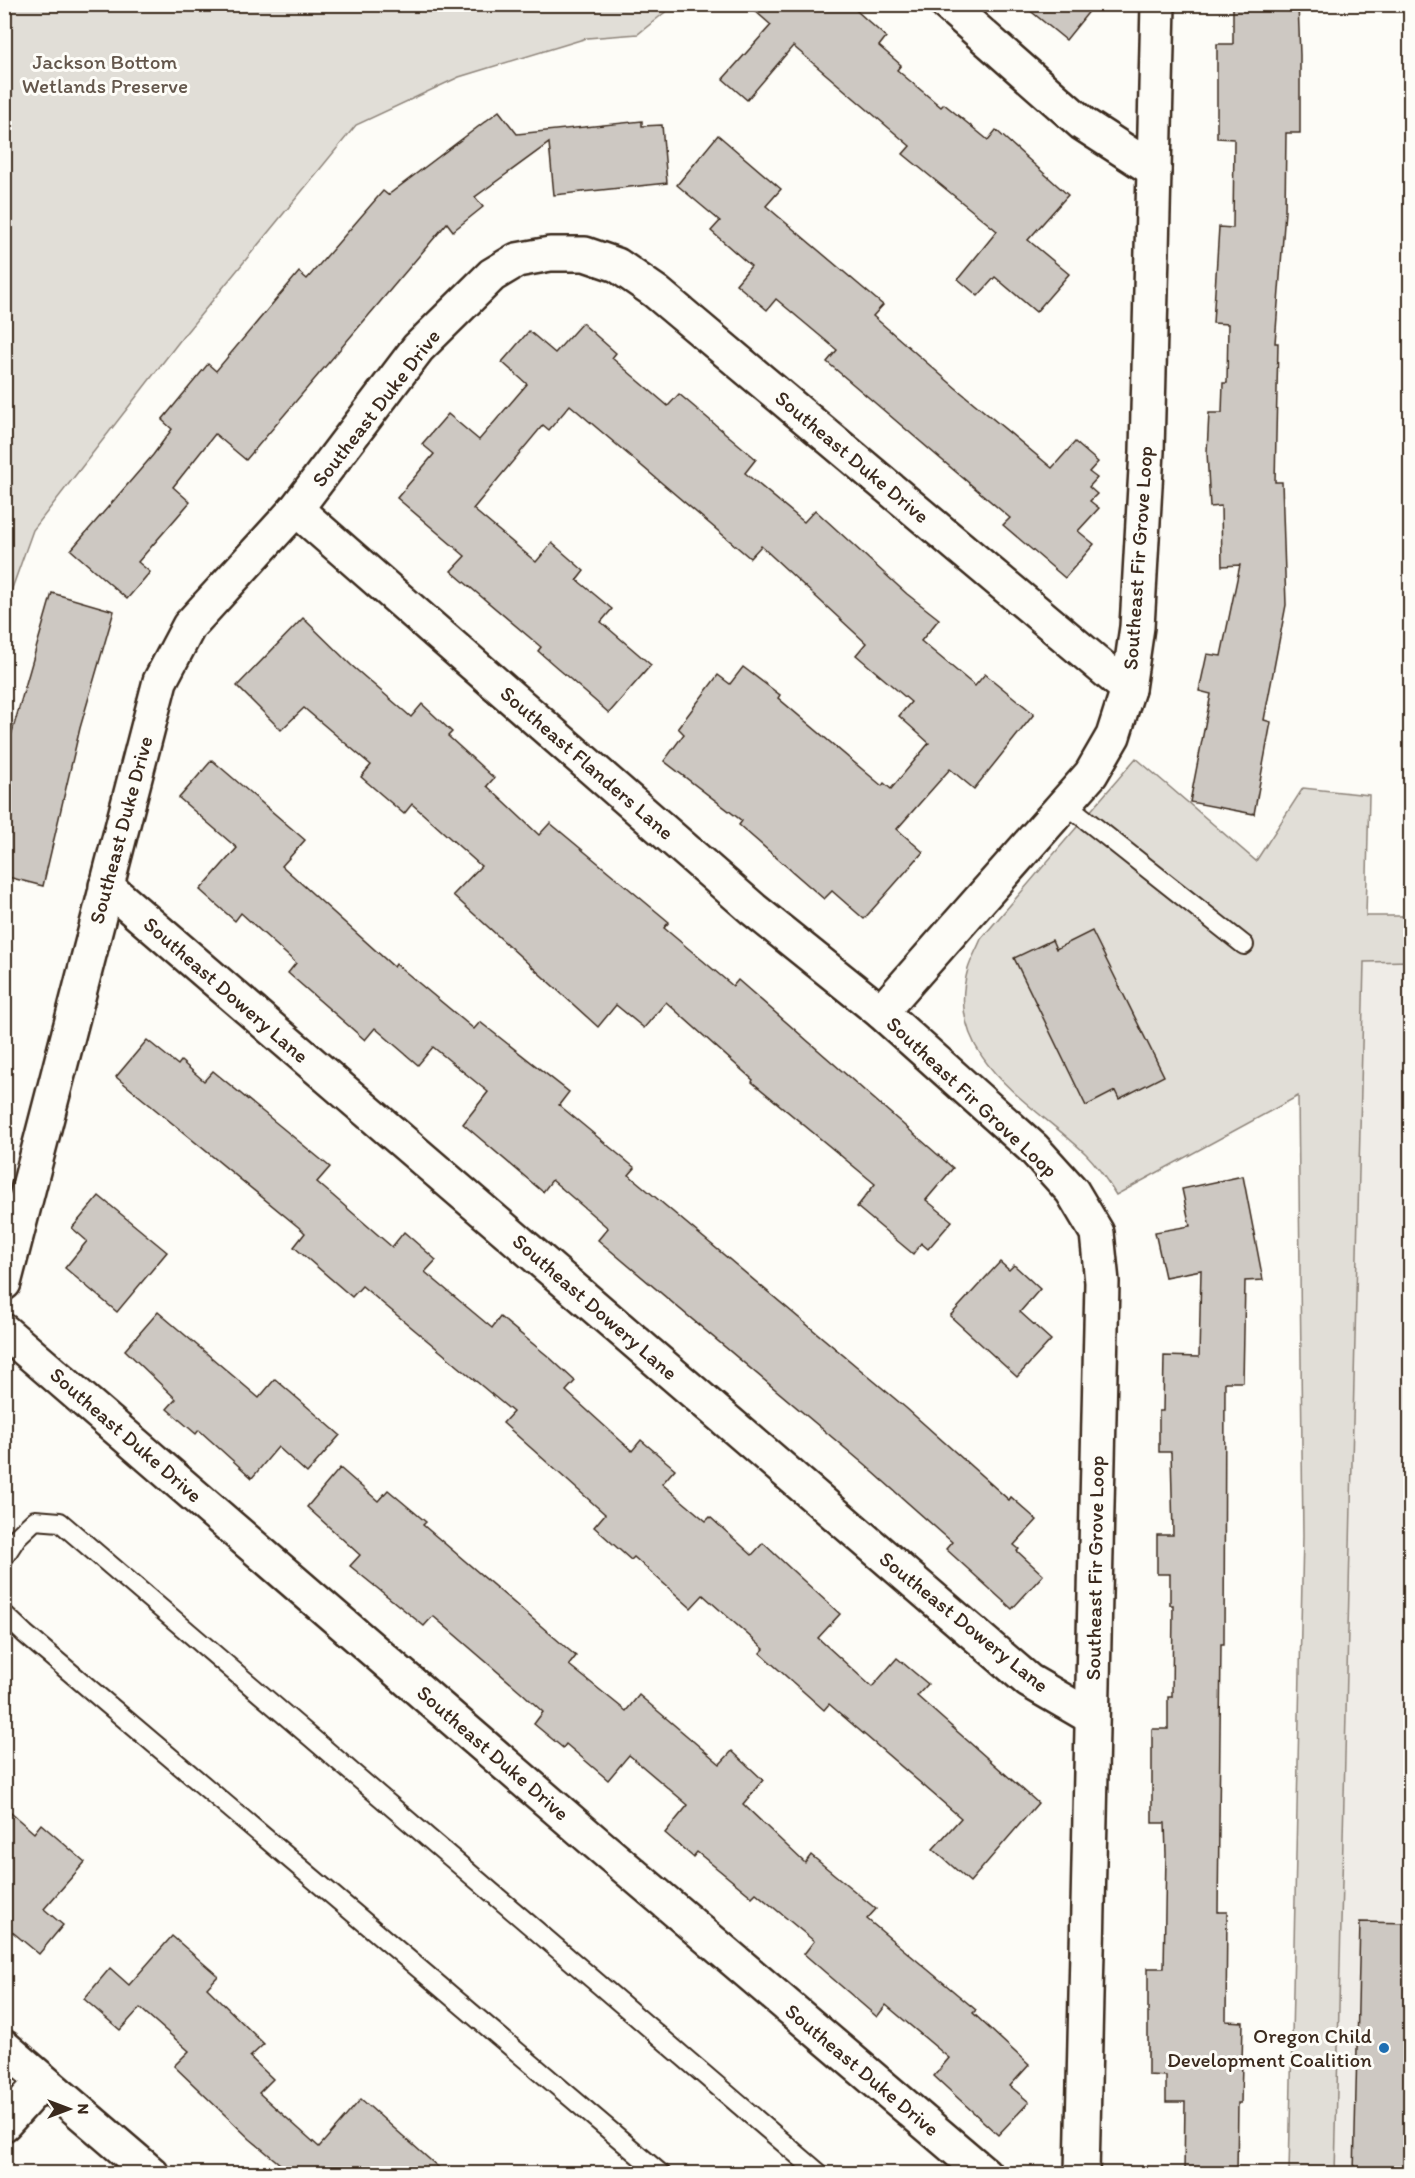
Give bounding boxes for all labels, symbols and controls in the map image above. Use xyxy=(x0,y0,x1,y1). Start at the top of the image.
park label: Jackson Bottom Wetlands Preserve xyxy=(22,49,188,98)
street label: Southeast Duke Drive xyxy=(306,324,445,492)
street label: Southeast Duke Drive xyxy=(770,385,934,528)
street label: Southeast Fir Grove Loop xyxy=(1117,445,1158,671)
street label: Southeast Flanders Lane xyxy=(495,680,679,845)
street label: Southeast Duke Drive xyxy=(83,733,158,927)
street label: Southeast Dowery Lane xyxy=(139,911,314,1068)
street label: Southeast Fir Grove Loop xyxy=(882,1011,1063,1182)
street label: Southeast Dowery Lane xyxy=(508,1228,683,1385)
street label: Southeast Duke Drive xyxy=(45,1362,208,1508)
street label: Southeast Fir Grove Loop xyxy=(1080,1455,1109,1681)
street label: Southeast Dowery Lane xyxy=(875,1546,1054,1698)
street label: Southeast Duke Drive xyxy=(412,1680,575,1826)
street label: Southeast Duke Drive xyxy=(780,1998,944,2141)
place label: Oregon Child Development Coalition xyxy=(1167,2023,1373,2072)
marker: Oregon Child Development Coalition xyxy=(1377,2041,1391,2055)
north arrow xyxy=(39,2079,99,2139)
text: N xyxy=(74,2104,93,2114)

